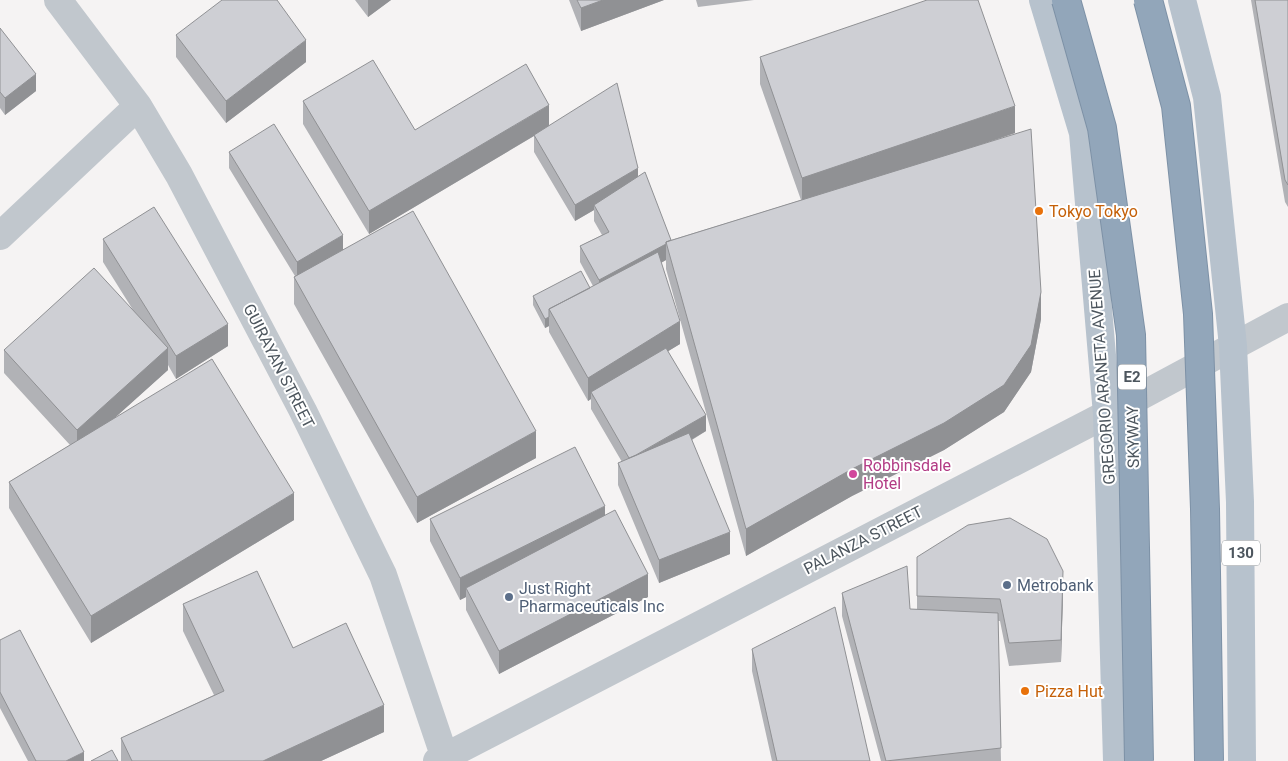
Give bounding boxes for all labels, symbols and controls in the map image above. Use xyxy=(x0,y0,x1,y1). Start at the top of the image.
place label: Tokyo Tokyo xyxy=(1049,202,1138,221)
marker: Tokyo Tokyo xyxy=(1033,205,1045,217)
street label: GREGORIO ARANETA AVENUE xyxy=(1085,269,1119,485)
street label: GUIRAYAN STREET xyxy=(240,301,319,432)
road number: E2 xyxy=(1118,364,1146,390)
street label: SKYWAY xyxy=(1123,405,1143,468)
place label: Robbinsdale Hotel xyxy=(863,456,951,493)
marker: Robbinsdale Hotel xyxy=(847,468,859,480)
street label: PALANZA STREET xyxy=(800,502,926,578)
road number: 130 xyxy=(1222,540,1260,566)
place label: Metrobank xyxy=(1017,576,1095,595)
place label: Just Right Pharmaceuticals Inc xyxy=(519,579,664,616)
marker: Metrobank xyxy=(1001,579,1013,591)
marker: Just Right Pharmaceuticals Inc xyxy=(503,591,515,603)
place label: Pizza Hut xyxy=(1035,682,1103,701)
marker: Pizza Hut xyxy=(1019,685,1031,697)

